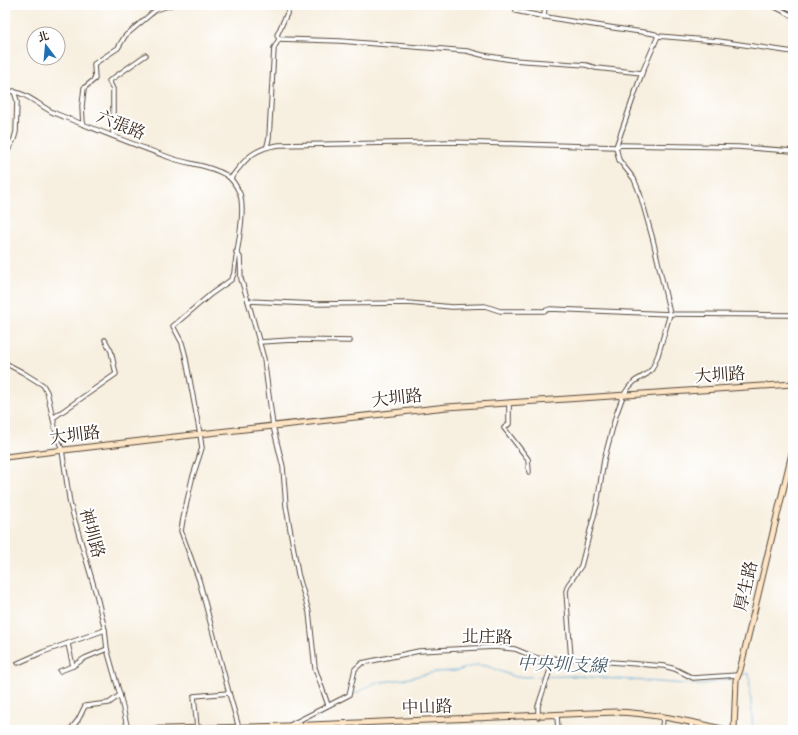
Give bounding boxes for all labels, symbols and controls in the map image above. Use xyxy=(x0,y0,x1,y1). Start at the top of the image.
north arrow xyxy=(26,26,66,66)
text: 北 xyxy=(36,28,51,46)
street label: 六張路 xyxy=(93,105,149,145)
street label: 大圳路 xyxy=(694,362,746,388)
street label: 大圳路 xyxy=(370,384,424,412)
street label: 大圳路 xyxy=(48,420,102,450)
street label: 神圳路 xyxy=(74,505,110,561)
street label: 厚生路 xyxy=(729,559,763,613)
street label: 北庄路 xyxy=(461,625,513,649)
water label: 中央圳支線 xyxy=(517,651,609,679)
street label: 中山路 xyxy=(401,695,453,719)

